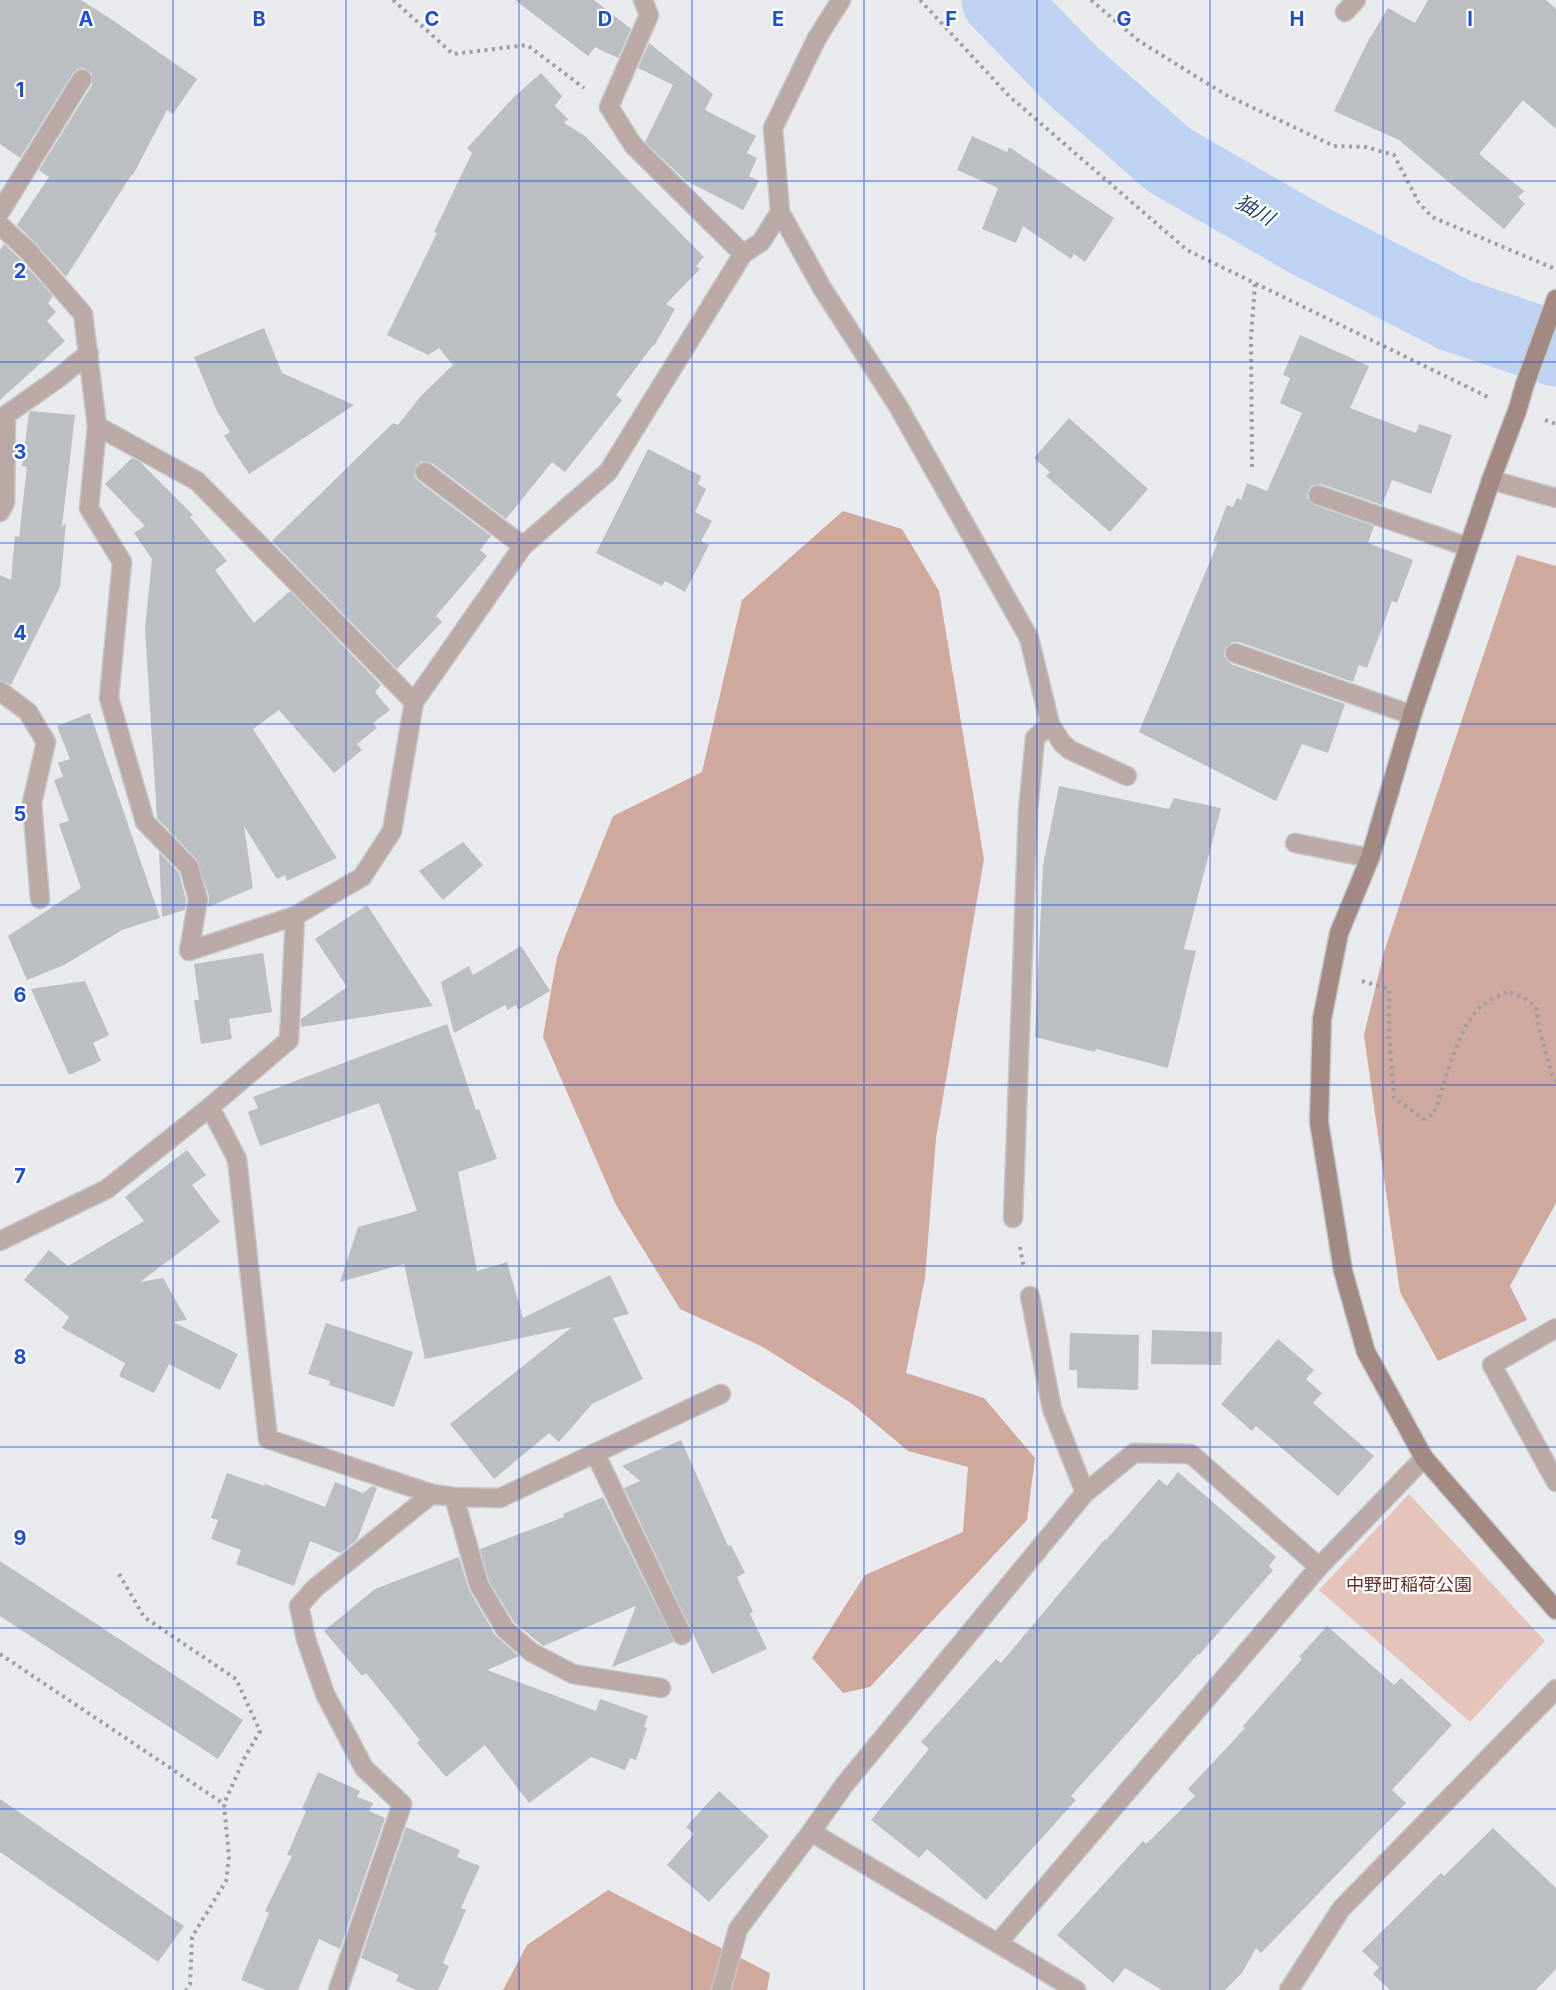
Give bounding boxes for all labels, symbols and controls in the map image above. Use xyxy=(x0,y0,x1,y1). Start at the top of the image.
text: A xyxy=(79,7,94,31)
text: B xyxy=(252,7,266,31)
text: C xyxy=(425,7,439,31)
text: D xyxy=(598,7,612,31)
text: E xyxy=(772,7,784,31)
text: F xyxy=(945,7,957,31)
text: G xyxy=(1116,7,1132,31)
text: H xyxy=(1290,7,1304,31)
text: I xyxy=(1467,7,1473,31)
text: 1 xyxy=(16,78,24,102)
water label: 㹨川 xyxy=(1232,190,1280,231)
text: 2 xyxy=(14,259,26,283)
text: 3 xyxy=(14,440,26,464)
text: 4 xyxy=(13,621,27,645)
text: 5 xyxy=(14,802,26,826)
text: 6 xyxy=(14,983,27,1007)
text: 7 xyxy=(14,1164,26,1188)
text: 8 xyxy=(13,1345,27,1369)
text: 9 xyxy=(14,1526,27,1550)
park label: 中野町稲荷公園 xyxy=(1346,1574,1472,1595)

